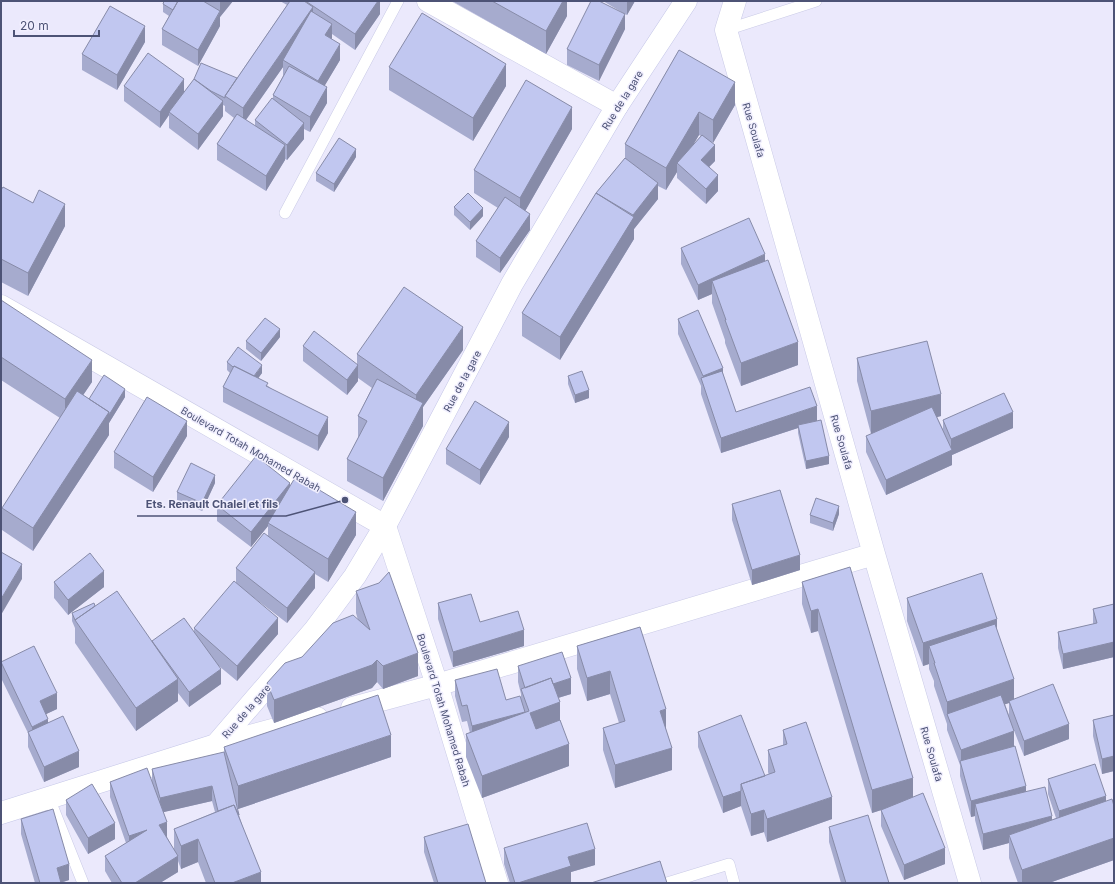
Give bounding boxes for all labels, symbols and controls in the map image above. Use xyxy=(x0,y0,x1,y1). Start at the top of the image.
scale bar xyxy=(14,12,99,38)
text: 20 m xyxy=(20,18,49,33)
street label: Rue de la gare xyxy=(599,68,645,132)
street label: Rue Soulafa xyxy=(740,101,768,159)
street label: Rue de la gare xyxy=(441,348,483,414)
street label: Boulevard Totah Mohamed Rabah xyxy=(179,404,323,494)
street label: Rue Soulafa xyxy=(828,413,856,471)
callout: Ets. Renault Chalel et fils xyxy=(137,493,286,516)
text: Ets. Renault Chalel et fils xyxy=(146,497,278,511)
street label: Boulevard Totah Mohamed Rabah xyxy=(415,632,473,788)
street label: Rue de la gare xyxy=(219,681,273,741)
street label: Rue Soulafa xyxy=(918,725,946,783)

